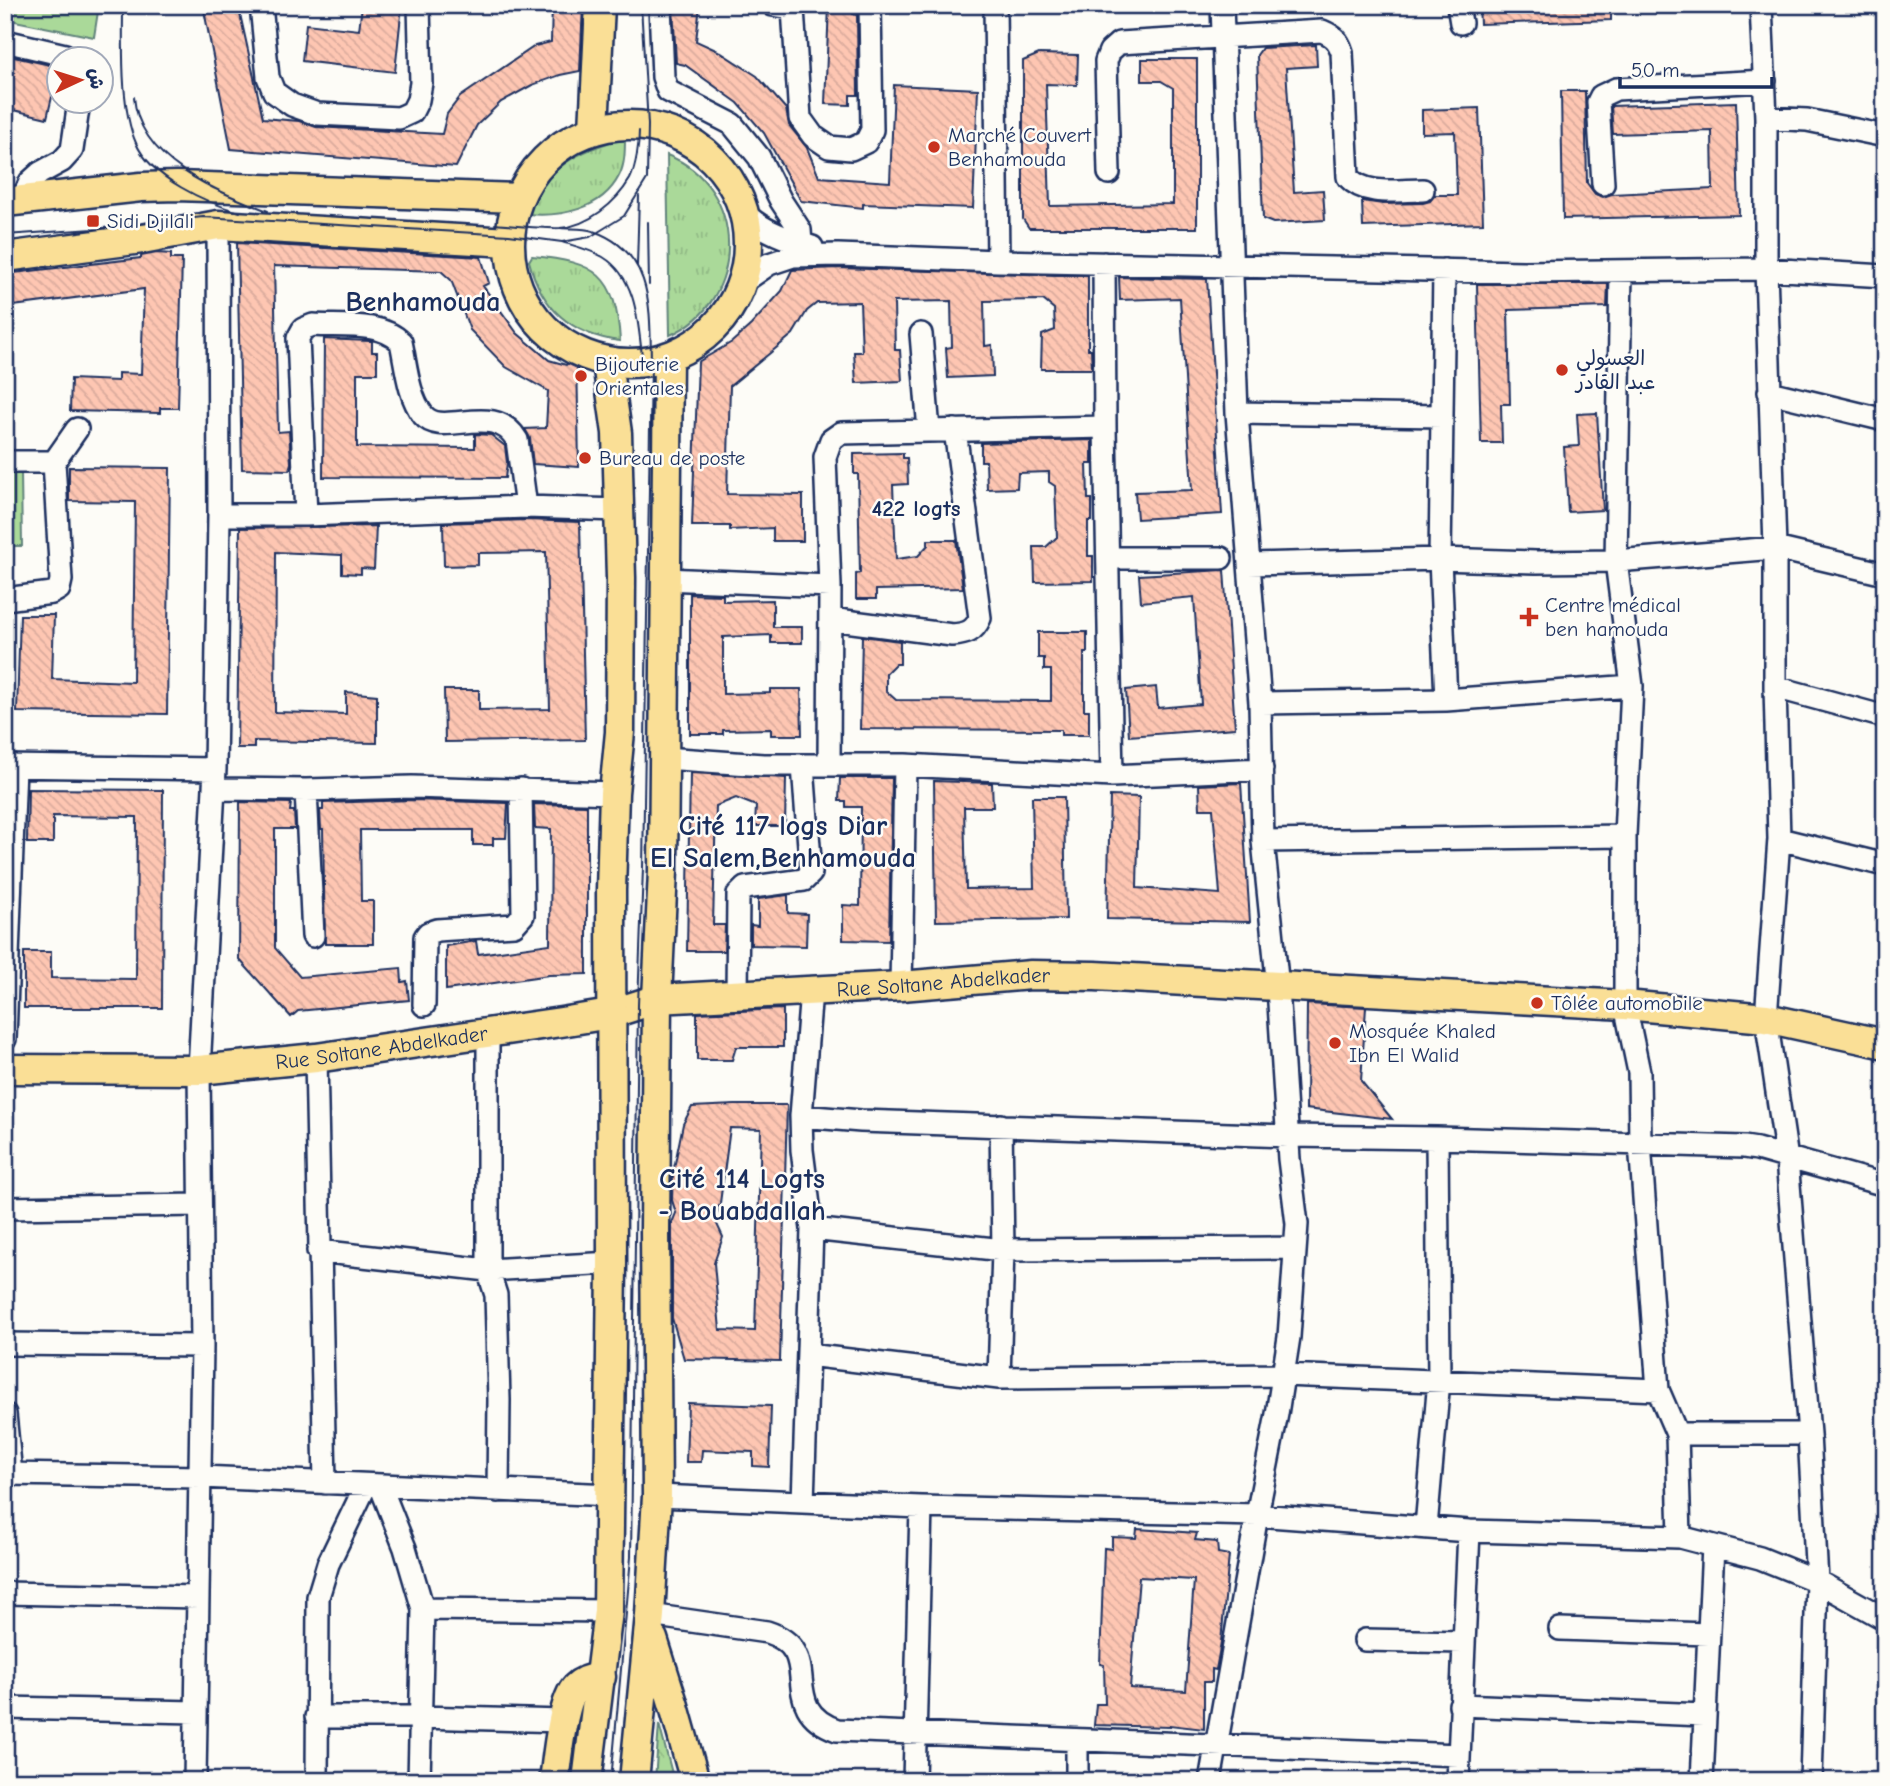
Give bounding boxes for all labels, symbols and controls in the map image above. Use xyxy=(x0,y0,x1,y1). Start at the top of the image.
north arrow xyxy=(46,46,116,116)
scale bar xyxy=(1620,46,1773,90)
text: 50 m xyxy=(1631,58,1680,82)
text: ش xyxy=(84,68,108,90)
place label: Marché Couvert Benhamouda xyxy=(948,123,1092,171)
marker: Marché Couvert Benhamouda xyxy=(926,139,942,155)
place label: Sidi Djilali xyxy=(107,209,194,233)
marker: Sidi Djilali xyxy=(85,213,101,229)
district label: Benhamouda xyxy=(345,286,501,318)
place label: العسولي عبد القادر xyxy=(1574,346,1655,395)
place label: Bijouterie Orientales xyxy=(595,352,684,400)
marker: العسولي عبد القادر xyxy=(1554,362,1570,378)
marker: Bijouterie Orientales xyxy=(573,368,589,384)
place label: Bureau de poste xyxy=(599,446,745,470)
marker: Bureau de poste xyxy=(577,450,593,466)
district label: 422 logts xyxy=(871,495,961,522)
place label: Centre médical ben hamouda xyxy=(1545,593,1681,641)
marker: Centre médical ben hamouda xyxy=(1519,607,1539,627)
district label: Cité 117 logs Diar El Salem,Benhamouda xyxy=(650,810,916,874)
street label: Rue Soltane Abdelkader xyxy=(836,963,1051,1001)
place label: Tôlée automobile xyxy=(1551,991,1703,1015)
marker: Tôlée automobile xyxy=(1529,995,1545,1011)
place label: Mosquée Khaled Ibn El Walid xyxy=(1349,1019,1496,1067)
street label: Rue Soltane Abdelkader xyxy=(274,1021,490,1074)
marker: Mosquée Khaled Ibn El Walid xyxy=(1327,1035,1343,1051)
district label: Cité 114 Logts - Bouabdallah xyxy=(658,1163,826,1227)

